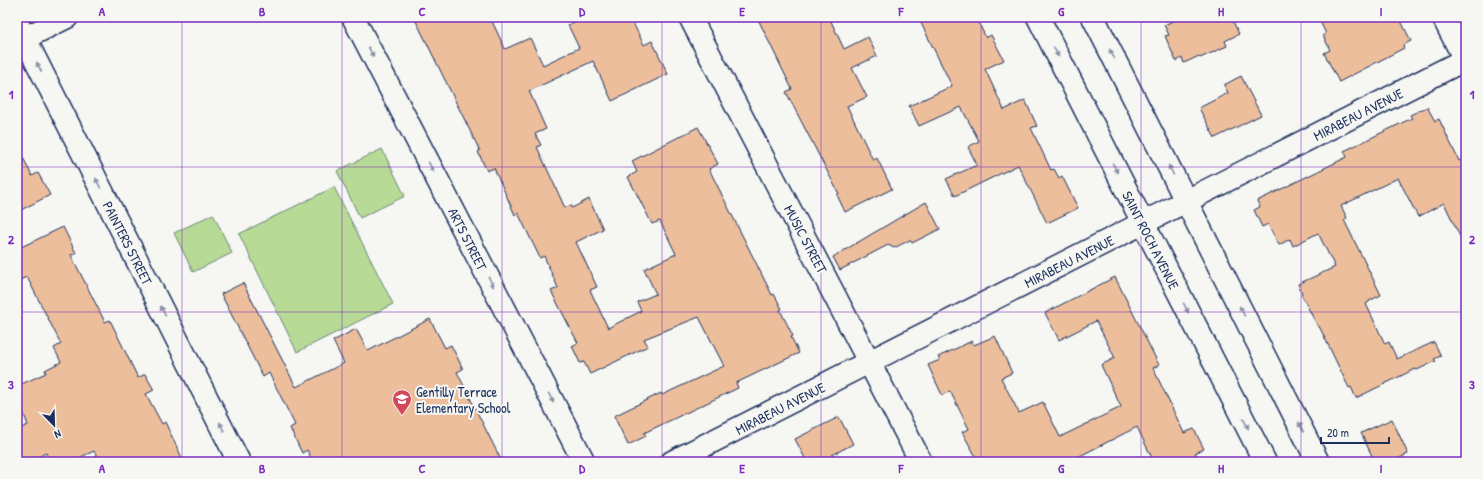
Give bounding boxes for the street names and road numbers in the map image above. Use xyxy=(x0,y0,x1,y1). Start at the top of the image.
street label: MIRABEAU AVENUE xyxy=(1310,83,1406,145)
street label: SAINT ROCH AVENUE xyxy=(1118,188,1184,292)
street label: PAINTERS STREET xyxy=(99,198,157,288)
street label: MUSIC STREET xyxy=(780,201,832,277)
street label: ARTS STREET xyxy=(444,205,492,274)
street label: MIRABEAU AVENUE xyxy=(1021,230,1117,292)
street label: MIRABEAU AVENUE xyxy=(732,377,828,439)

